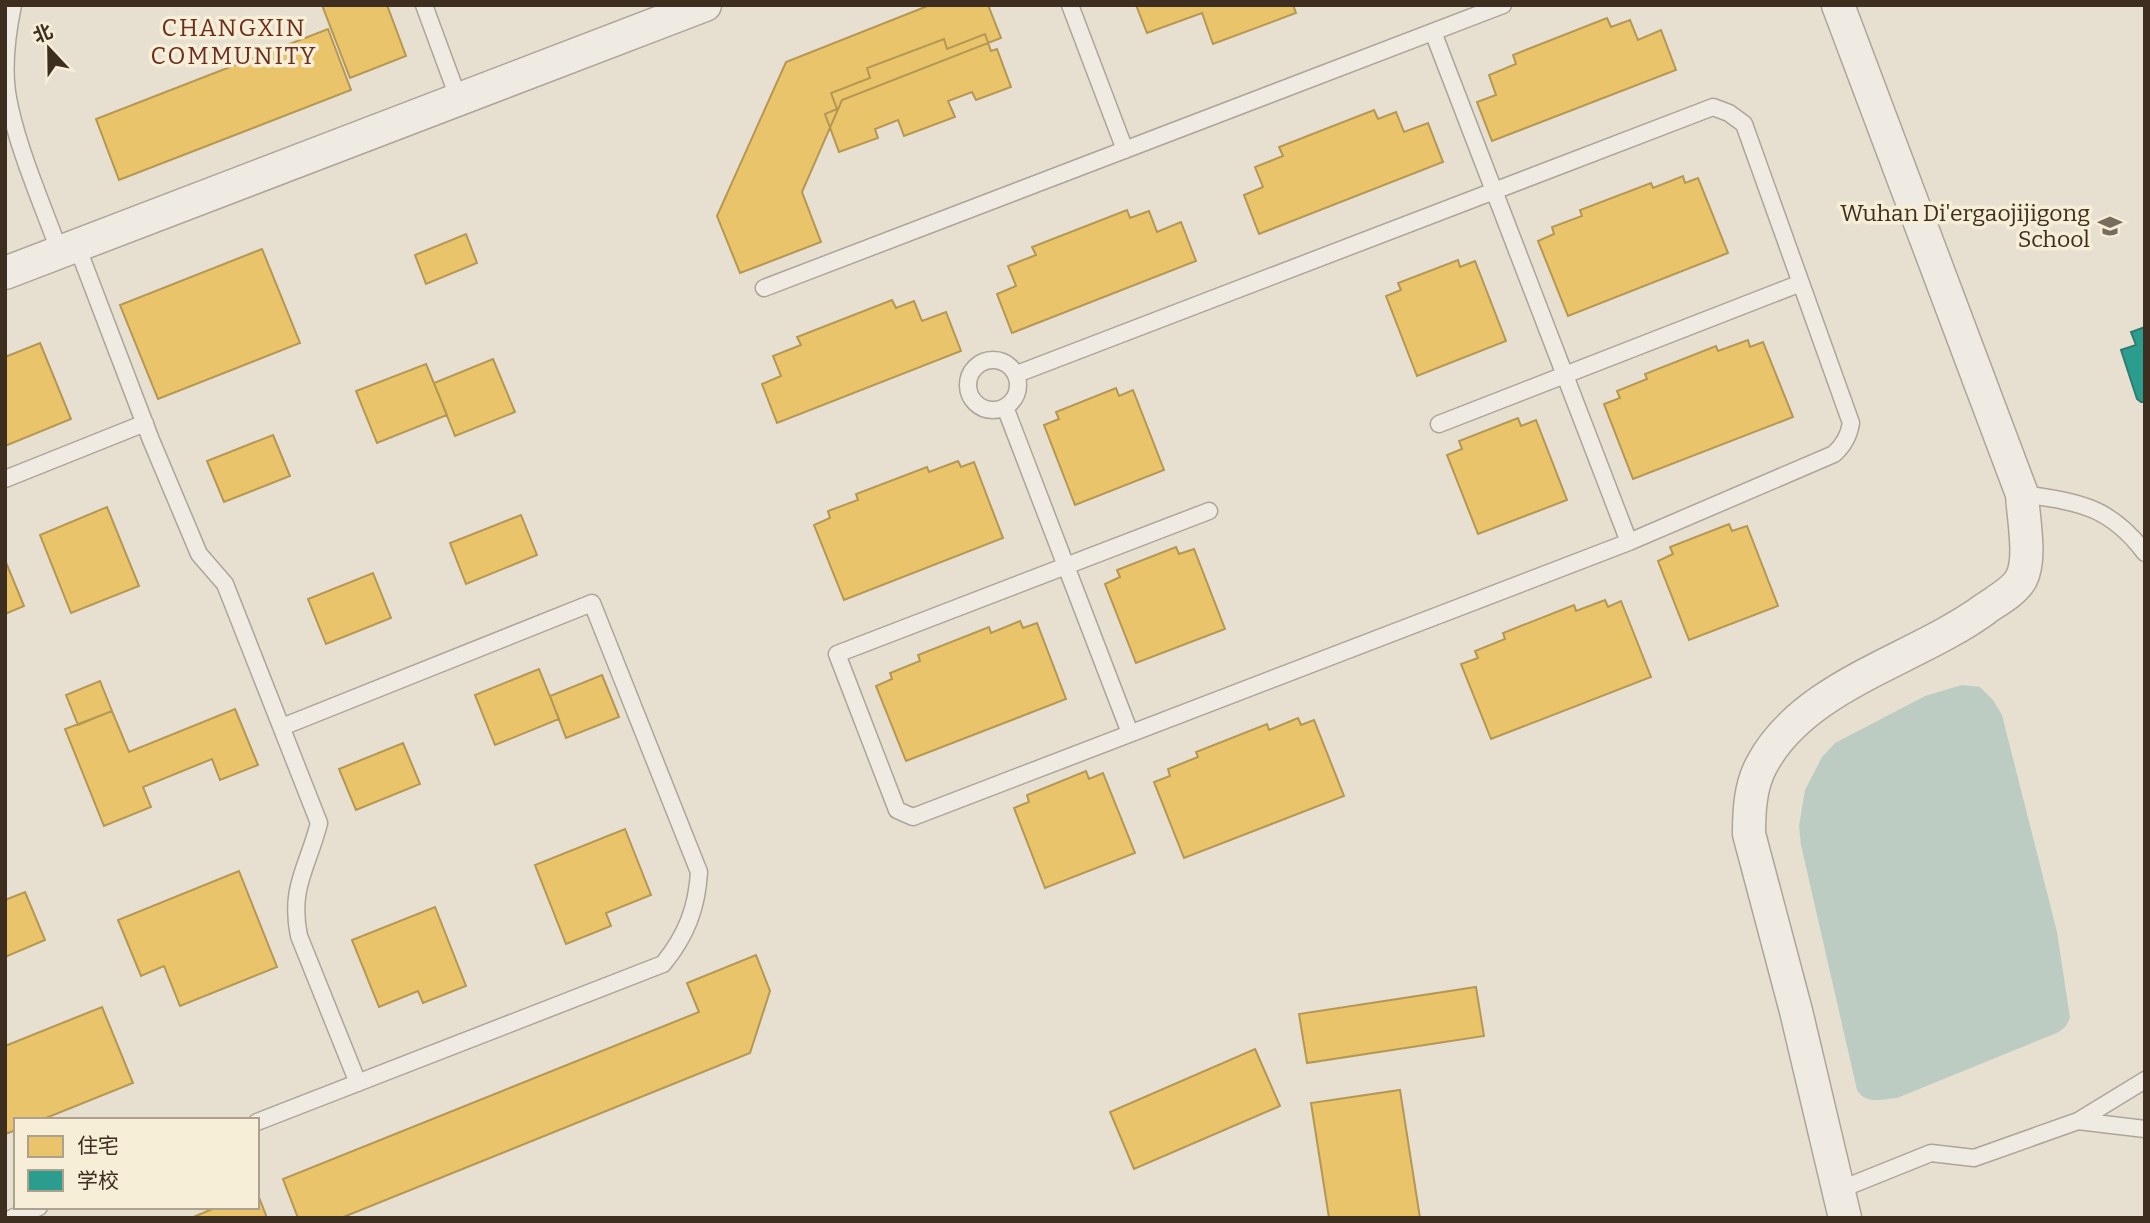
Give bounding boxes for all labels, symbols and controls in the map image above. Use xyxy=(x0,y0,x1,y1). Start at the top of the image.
north arrow xyxy=(14,14,84,84)
district label: CHANGXIN COMMUNITY xyxy=(151,14,317,70)
text: 北 xyxy=(30,19,56,48)
place label: Wuhan Di'ergaojijigong School xyxy=(1840,199,2090,253)
school or university icon: Wuhan Di'ergaojijigong School xyxy=(2096,212,2124,240)
legend xyxy=(14,1118,259,1209)
text: 住宅 xyxy=(77,1133,119,1159)
text: 学校 xyxy=(77,1168,119,1194)

